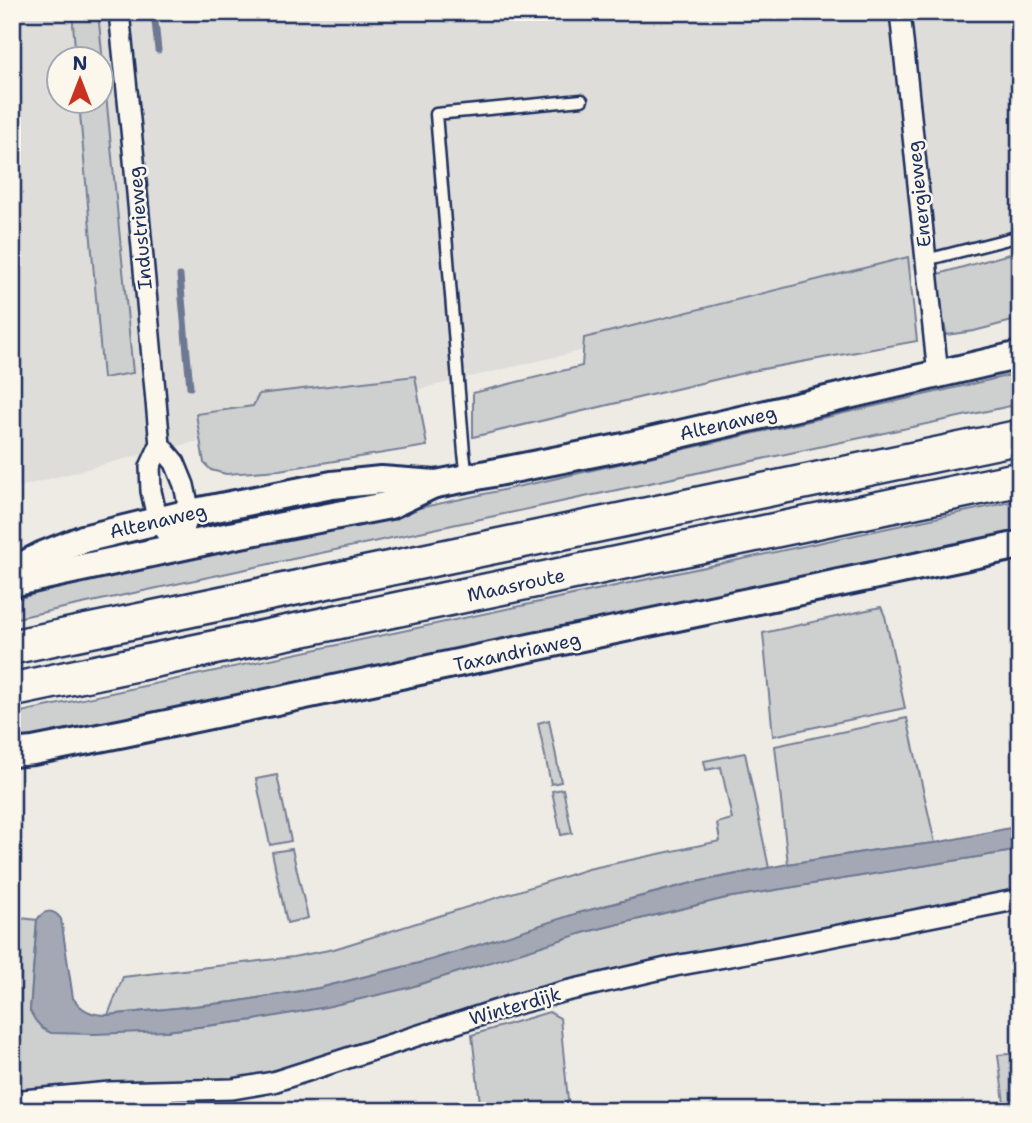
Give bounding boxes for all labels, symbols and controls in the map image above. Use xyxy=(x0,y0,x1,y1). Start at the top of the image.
north arrow xyxy=(46,46,116,116)
text: N xyxy=(72,51,88,76)
street label: Energieweg xyxy=(901,140,937,248)
street label: Industrieweg xyxy=(122,165,158,291)
street label: Altenaweg xyxy=(677,400,779,446)
street label: Altenaweg xyxy=(107,498,209,544)
street label: Maasroute xyxy=(465,562,567,608)
street label: Taxandriaweg xyxy=(451,626,583,678)
street label: Winterdijk xyxy=(466,981,564,1031)

